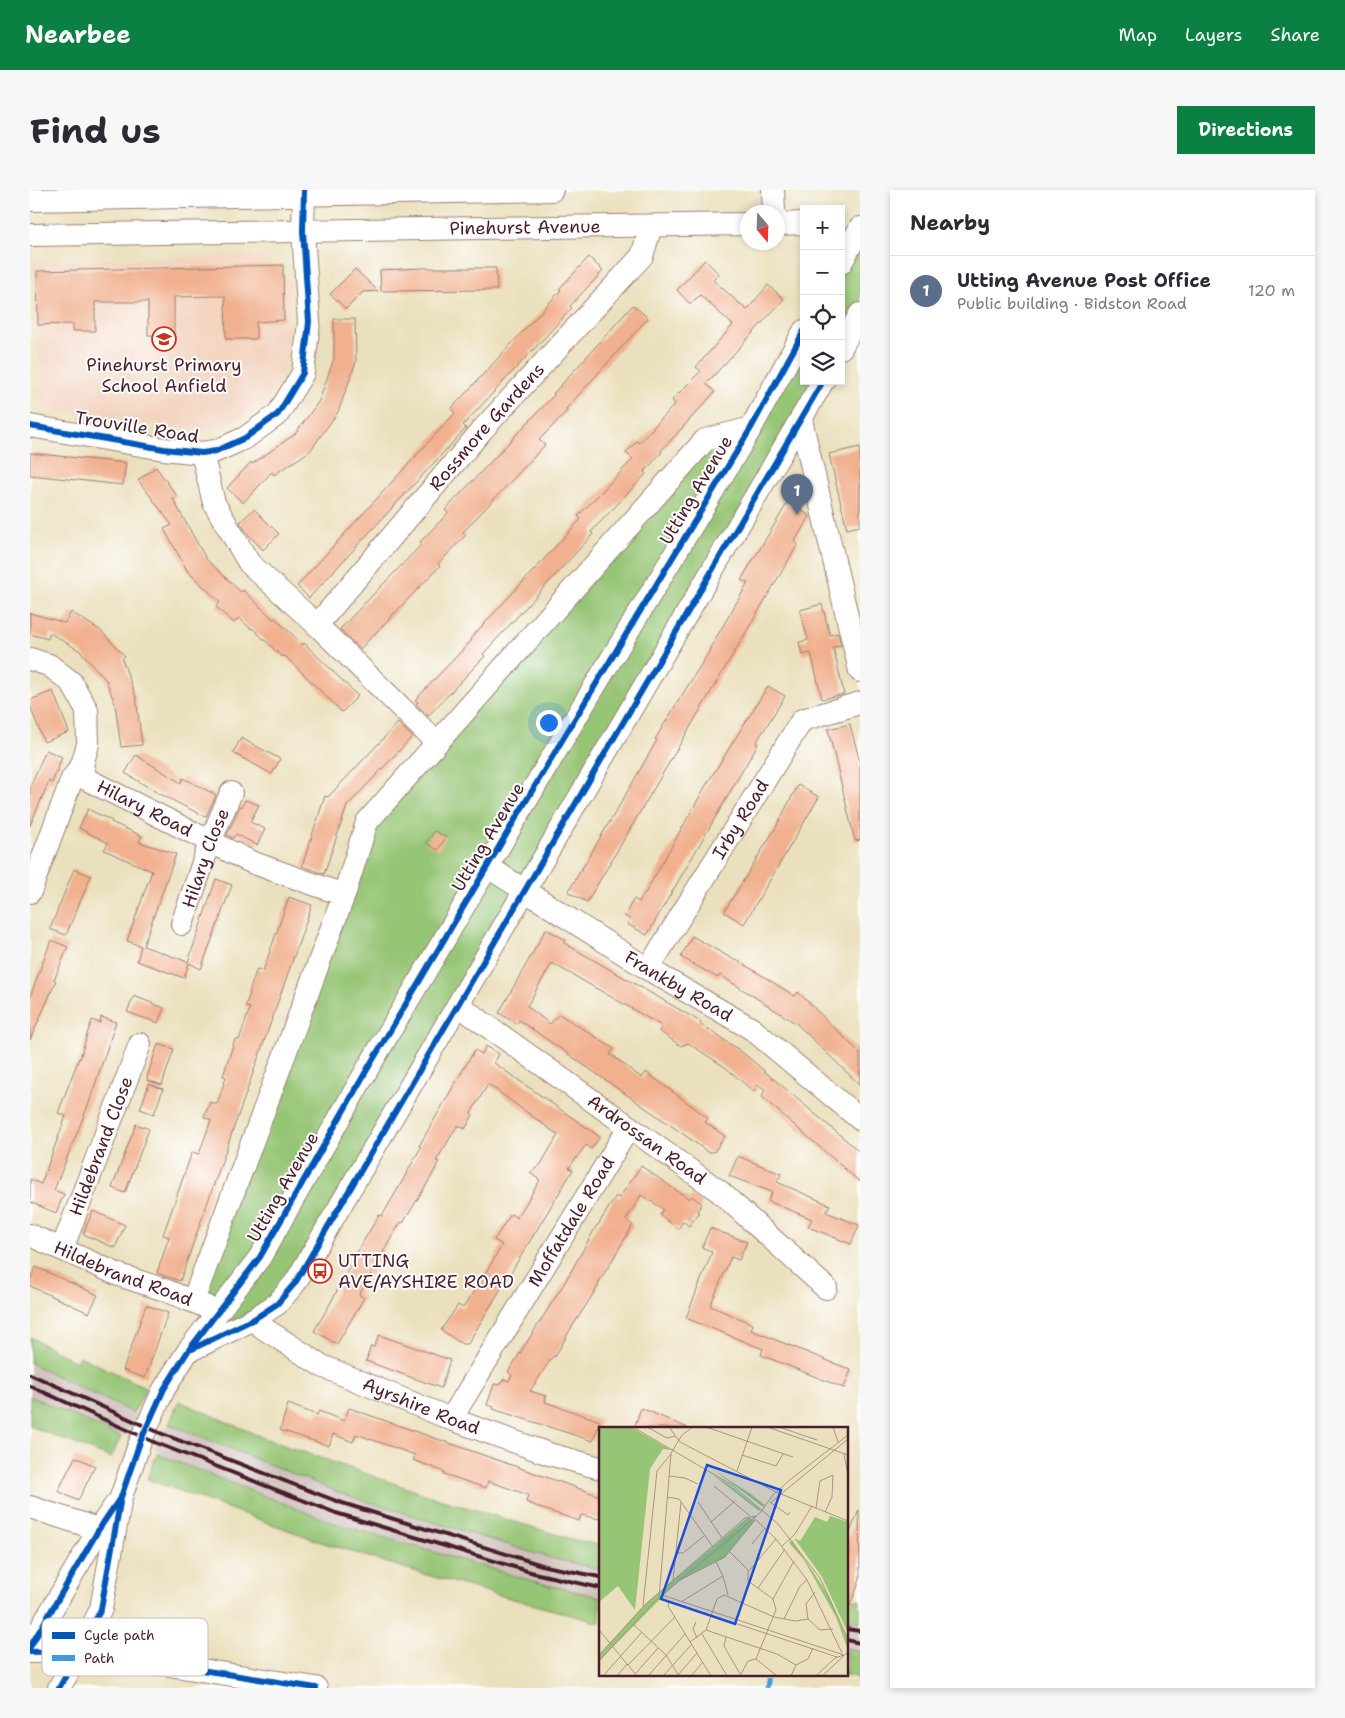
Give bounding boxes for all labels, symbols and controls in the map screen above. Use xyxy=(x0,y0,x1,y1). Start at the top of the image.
text: Nearbee xyxy=(25,19,131,51)
text: Map xyxy=(1119,23,1157,47)
text: Layers xyxy=(1185,23,1242,47)
text: Share xyxy=(1270,23,1320,47)
button: Directions xyxy=(1177,106,1315,154)
text: Find us xyxy=(30,107,161,154)
north arrow xyxy=(740,205,785,250)
map controls xyxy=(800,205,845,385)
button: + xyxy=(800,205,845,250)
text: Nearby xyxy=(910,209,990,237)
street label: Pinehurst Avenue xyxy=(449,214,601,241)
button: − xyxy=(800,250,845,295)
text: Utting Avenue Post Office xyxy=(957,268,1211,293)
text: 1 xyxy=(922,280,930,301)
text: 120 m xyxy=(1248,280,1295,301)
text: Public building · Bidston Road xyxy=(957,293,1187,314)
button: locate xyxy=(800,295,845,340)
school or university icon: Pinehurst Primary School Anfield xyxy=(151,326,177,352)
button: layers xyxy=(800,340,845,385)
place label: Pinehurst Primary School Anfield xyxy=(86,353,242,398)
street label: Rossmore Gardens xyxy=(424,358,550,496)
street label: Trouville Road xyxy=(73,405,201,449)
street label: Utting Avenue xyxy=(654,431,738,549)
pin: 1 xyxy=(781,474,813,515)
your location xyxy=(536,710,562,736)
street label: Hilary Road xyxy=(93,774,196,843)
street label: Irby Road xyxy=(707,775,774,864)
street label: Utting Avenue xyxy=(446,778,530,896)
street label: Hilary Close xyxy=(176,805,235,911)
street label: Frankby Road xyxy=(620,945,737,1027)
street label: Hildebrand Close xyxy=(64,1073,139,1219)
street label: Ardrossan Road xyxy=(583,1089,711,1190)
street label: Utting Avenue xyxy=(242,1128,324,1246)
street label: Moffatdale Road xyxy=(522,1152,620,1291)
street label: Hildebrand Road xyxy=(50,1235,196,1312)
place label: UTTING AVE/AYSHIRE ROAD xyxy=(338,1249,514,1294)
bus stop icon: UTTING AVE/AYSHIRE ROAD xyxy=(307,1258,333,1284)
street label: Ayrshire Road xyxy=(359,1372,483,1440)
inset map xyxy=(599,1427,848,1676)
legend xyxy=(42,1618,208,1676)
text: Cycle path xyxy=(84,1626,155,1644)
text: Path xyxy=(84,1649,115,1667)

